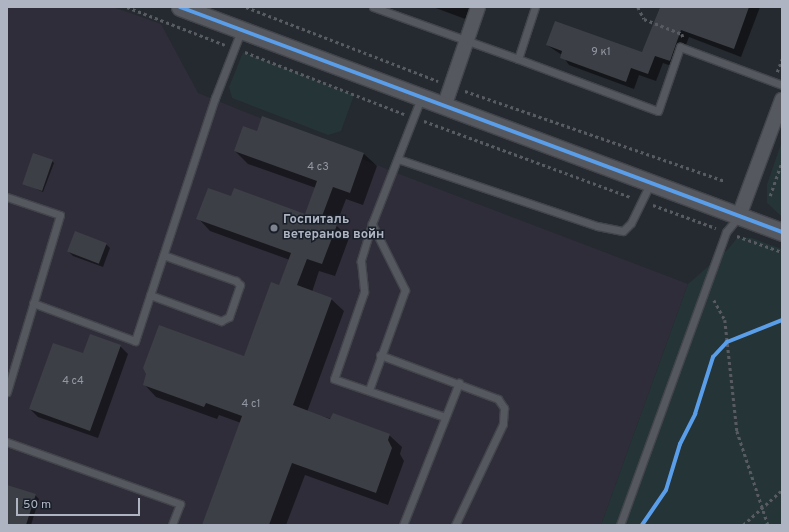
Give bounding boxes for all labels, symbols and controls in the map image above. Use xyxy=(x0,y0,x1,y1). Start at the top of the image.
house number: 9 к1 xyxy=(591,45,611,59)
house number: 4 с3 xyxy=(307,160,329,174)
place label: Госпиталь ветеранов войн xyxy=(283,213,384,244)
marker: Госпиталь ветеранов войн xyxy=(268,222,280,234)
house number: 4 с4 xyxy=(62,374,84,388)
house number: 4 с1 xyxy=(241,397,261,411)
scale bar xyxy=(18,490,142,516)
text: 50 m xyxy=(23,497,51,513)

